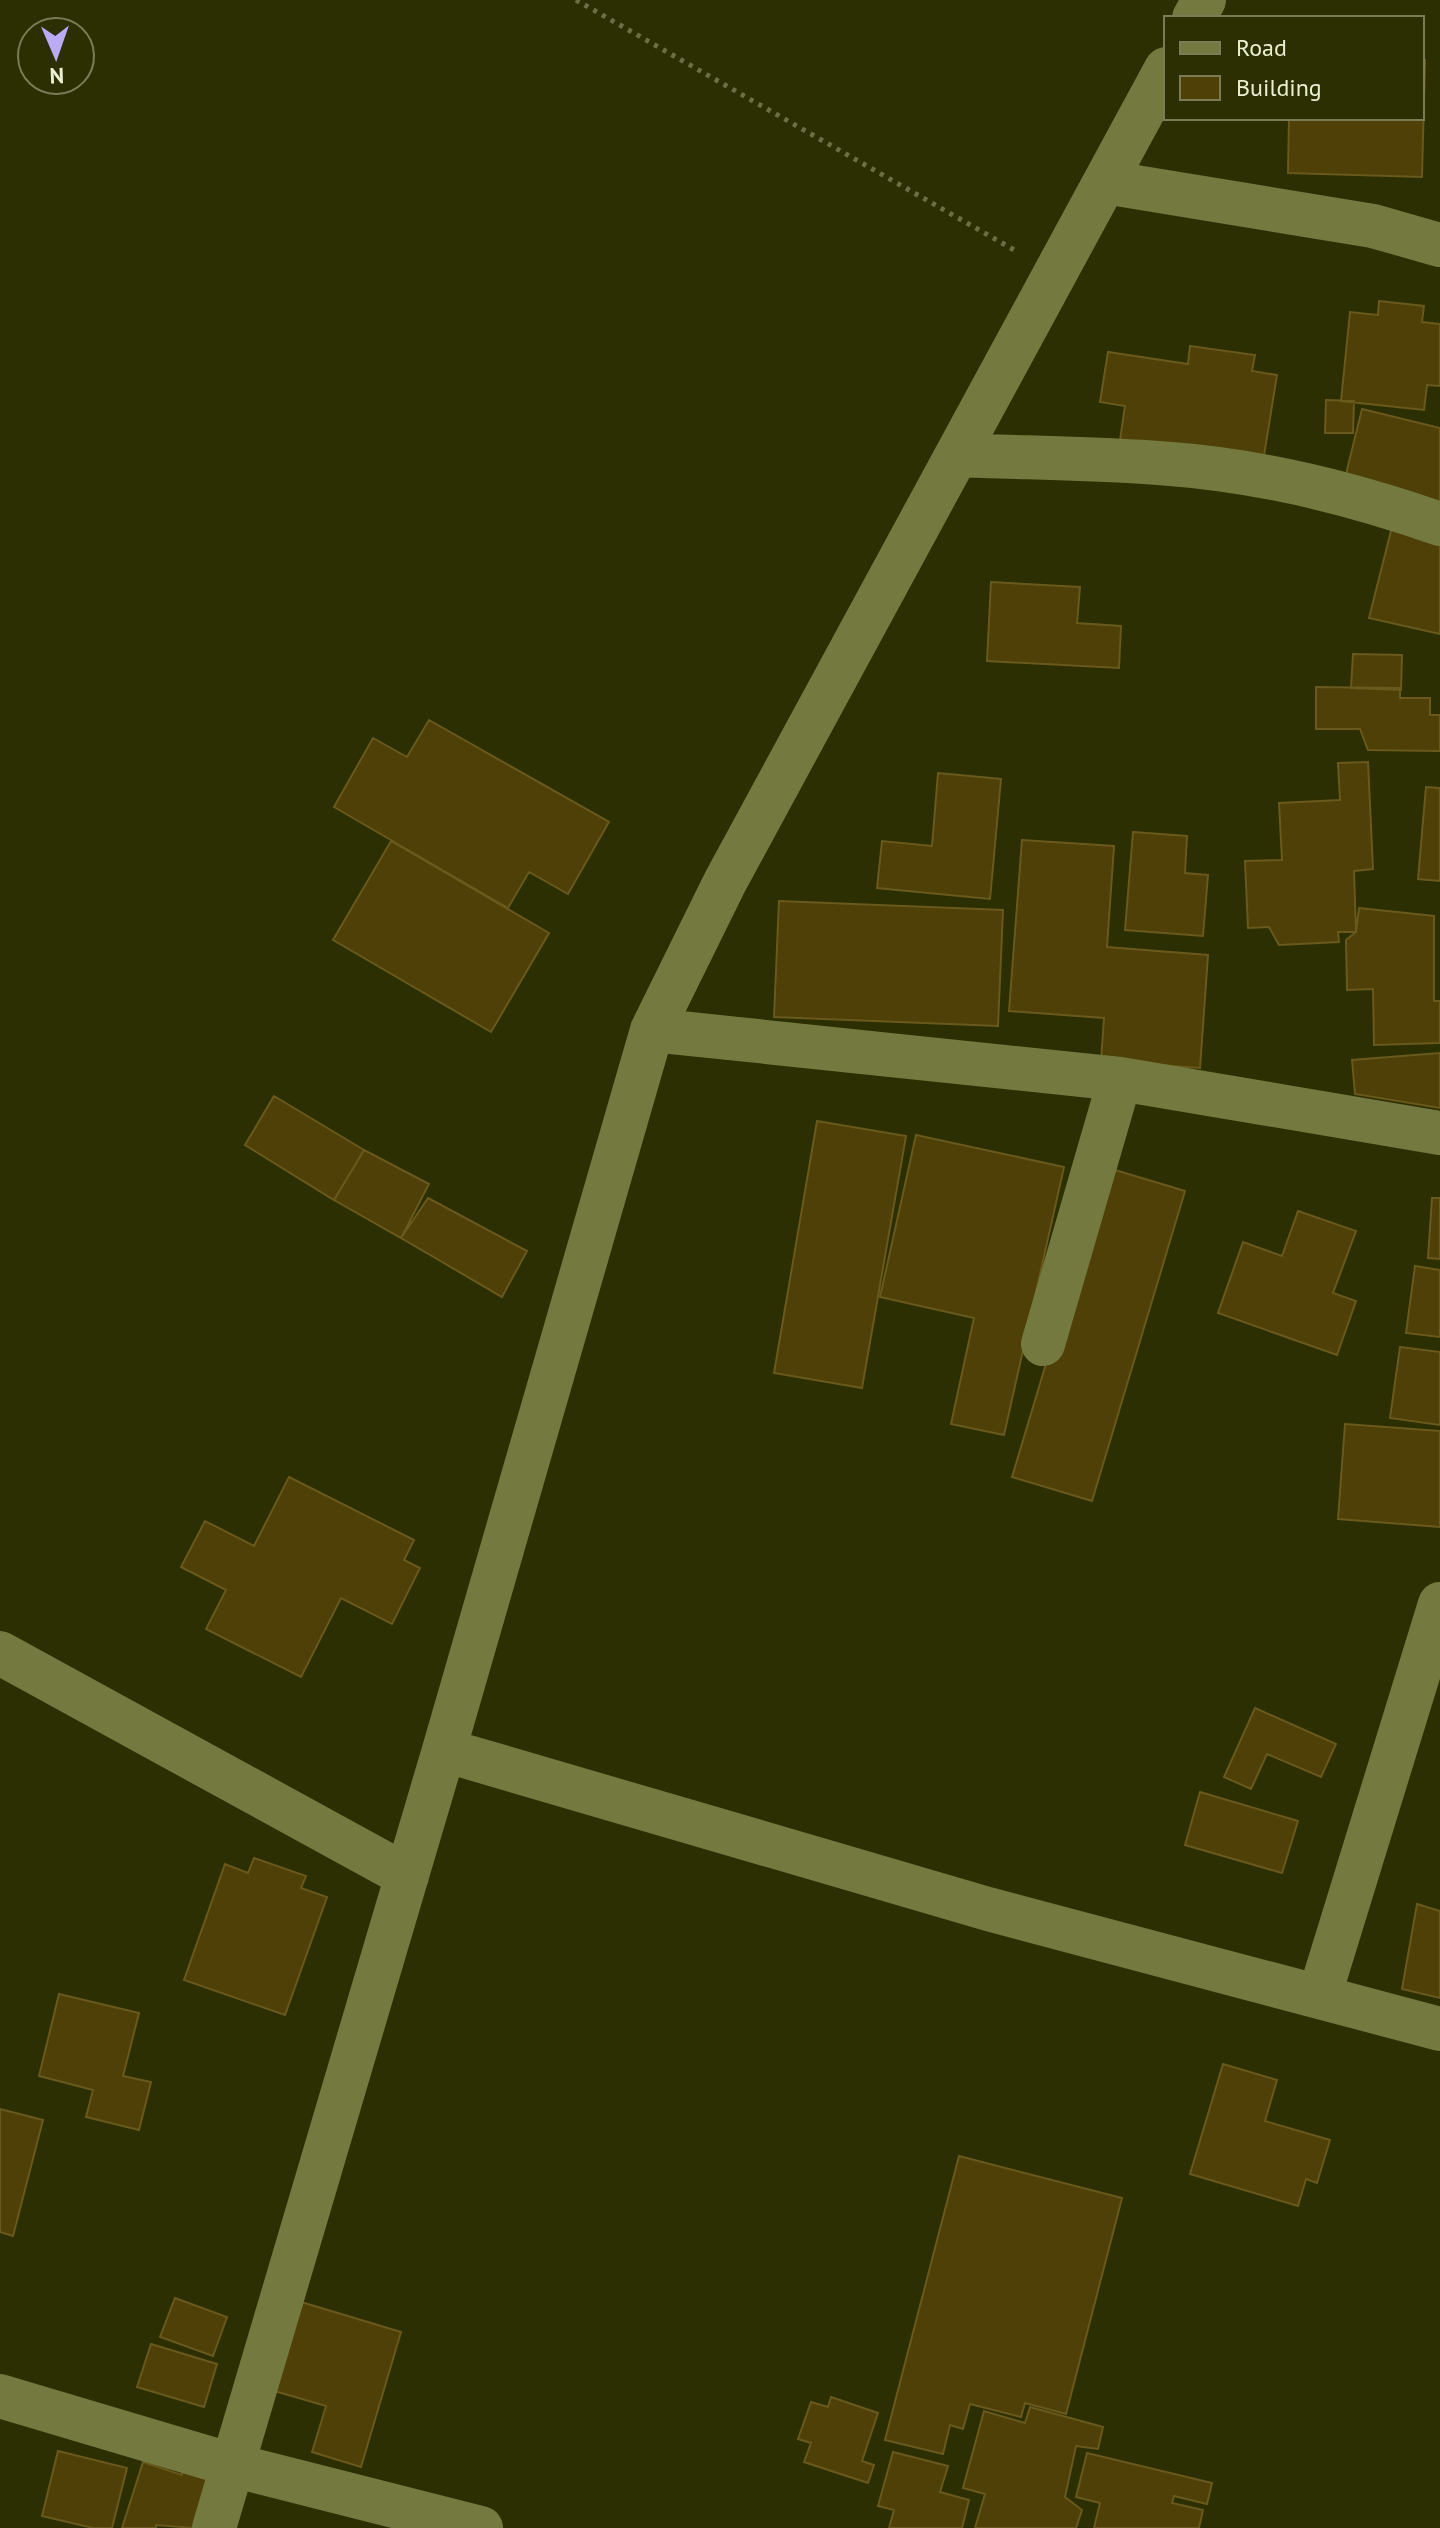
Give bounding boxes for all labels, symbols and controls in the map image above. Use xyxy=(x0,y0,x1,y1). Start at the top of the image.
north arrow xyxy=(16,16,96,96)
legend xyxy=(1164,16,1424,120)
text: Road xyxy=(1236,32,1287,63)
text: N xyxy=(49,62,64,90)
text: Building xyxy=(1236,72,1322,103)

